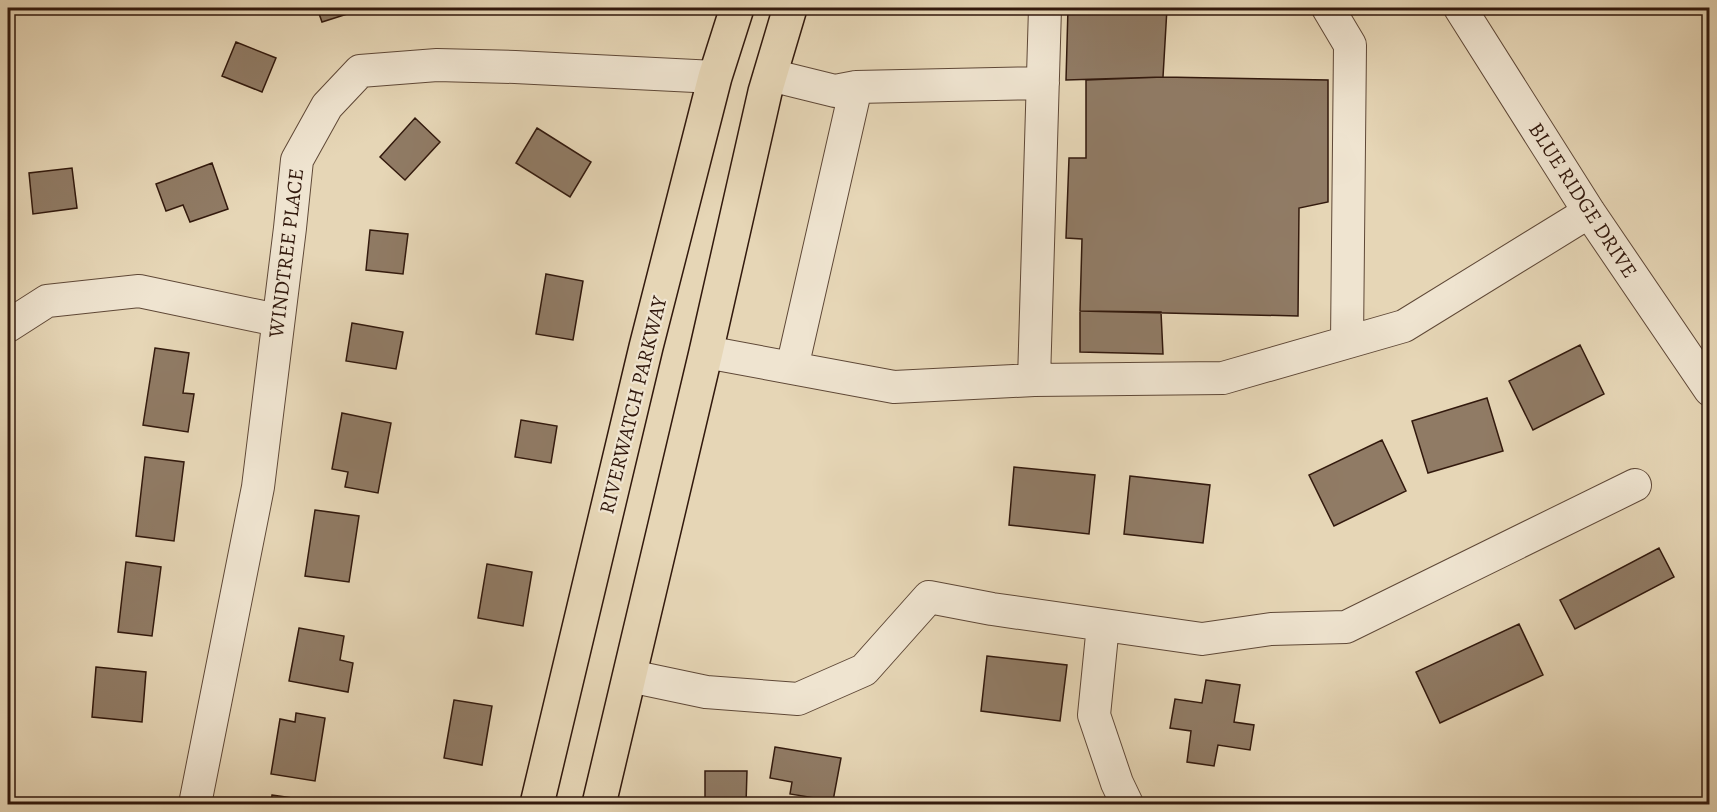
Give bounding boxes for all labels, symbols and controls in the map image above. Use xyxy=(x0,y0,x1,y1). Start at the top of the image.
street label: BLUE RIDGE DRIVE xyxy=(1522,117,1644,283)
street label: WINDTREE PLACE xyxy=(262,167,310,340)
street label: RIVERWATCH PARKWAY xyxy=(592,293,674,517)

